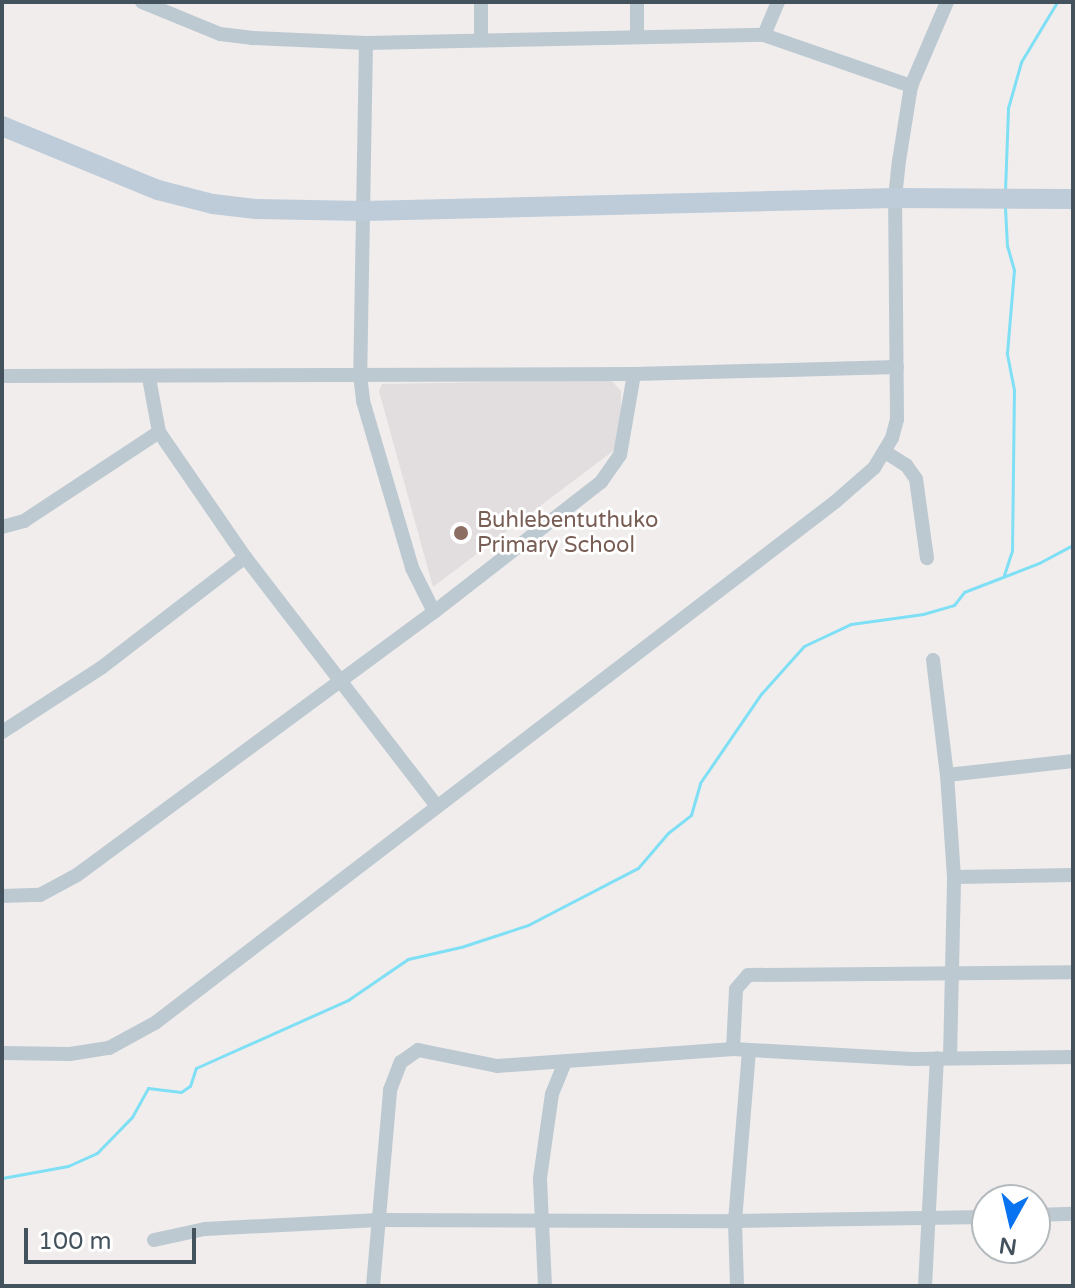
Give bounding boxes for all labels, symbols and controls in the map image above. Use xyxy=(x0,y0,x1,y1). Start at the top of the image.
place label: Buhlebentuthuko Primary School xyxy=(477,507,658,558)
marker: Buhlebentuthuko Primary School xyxy=(452,524,470,542)
north arrow xyxy=(971,1184,1051,1264)
scale bar xyxy=(28,1212,200,1262)
text: 100 m xyxy=(38,1227,112,1256)
text: N xyxy=(997,1232,1019,1260)

